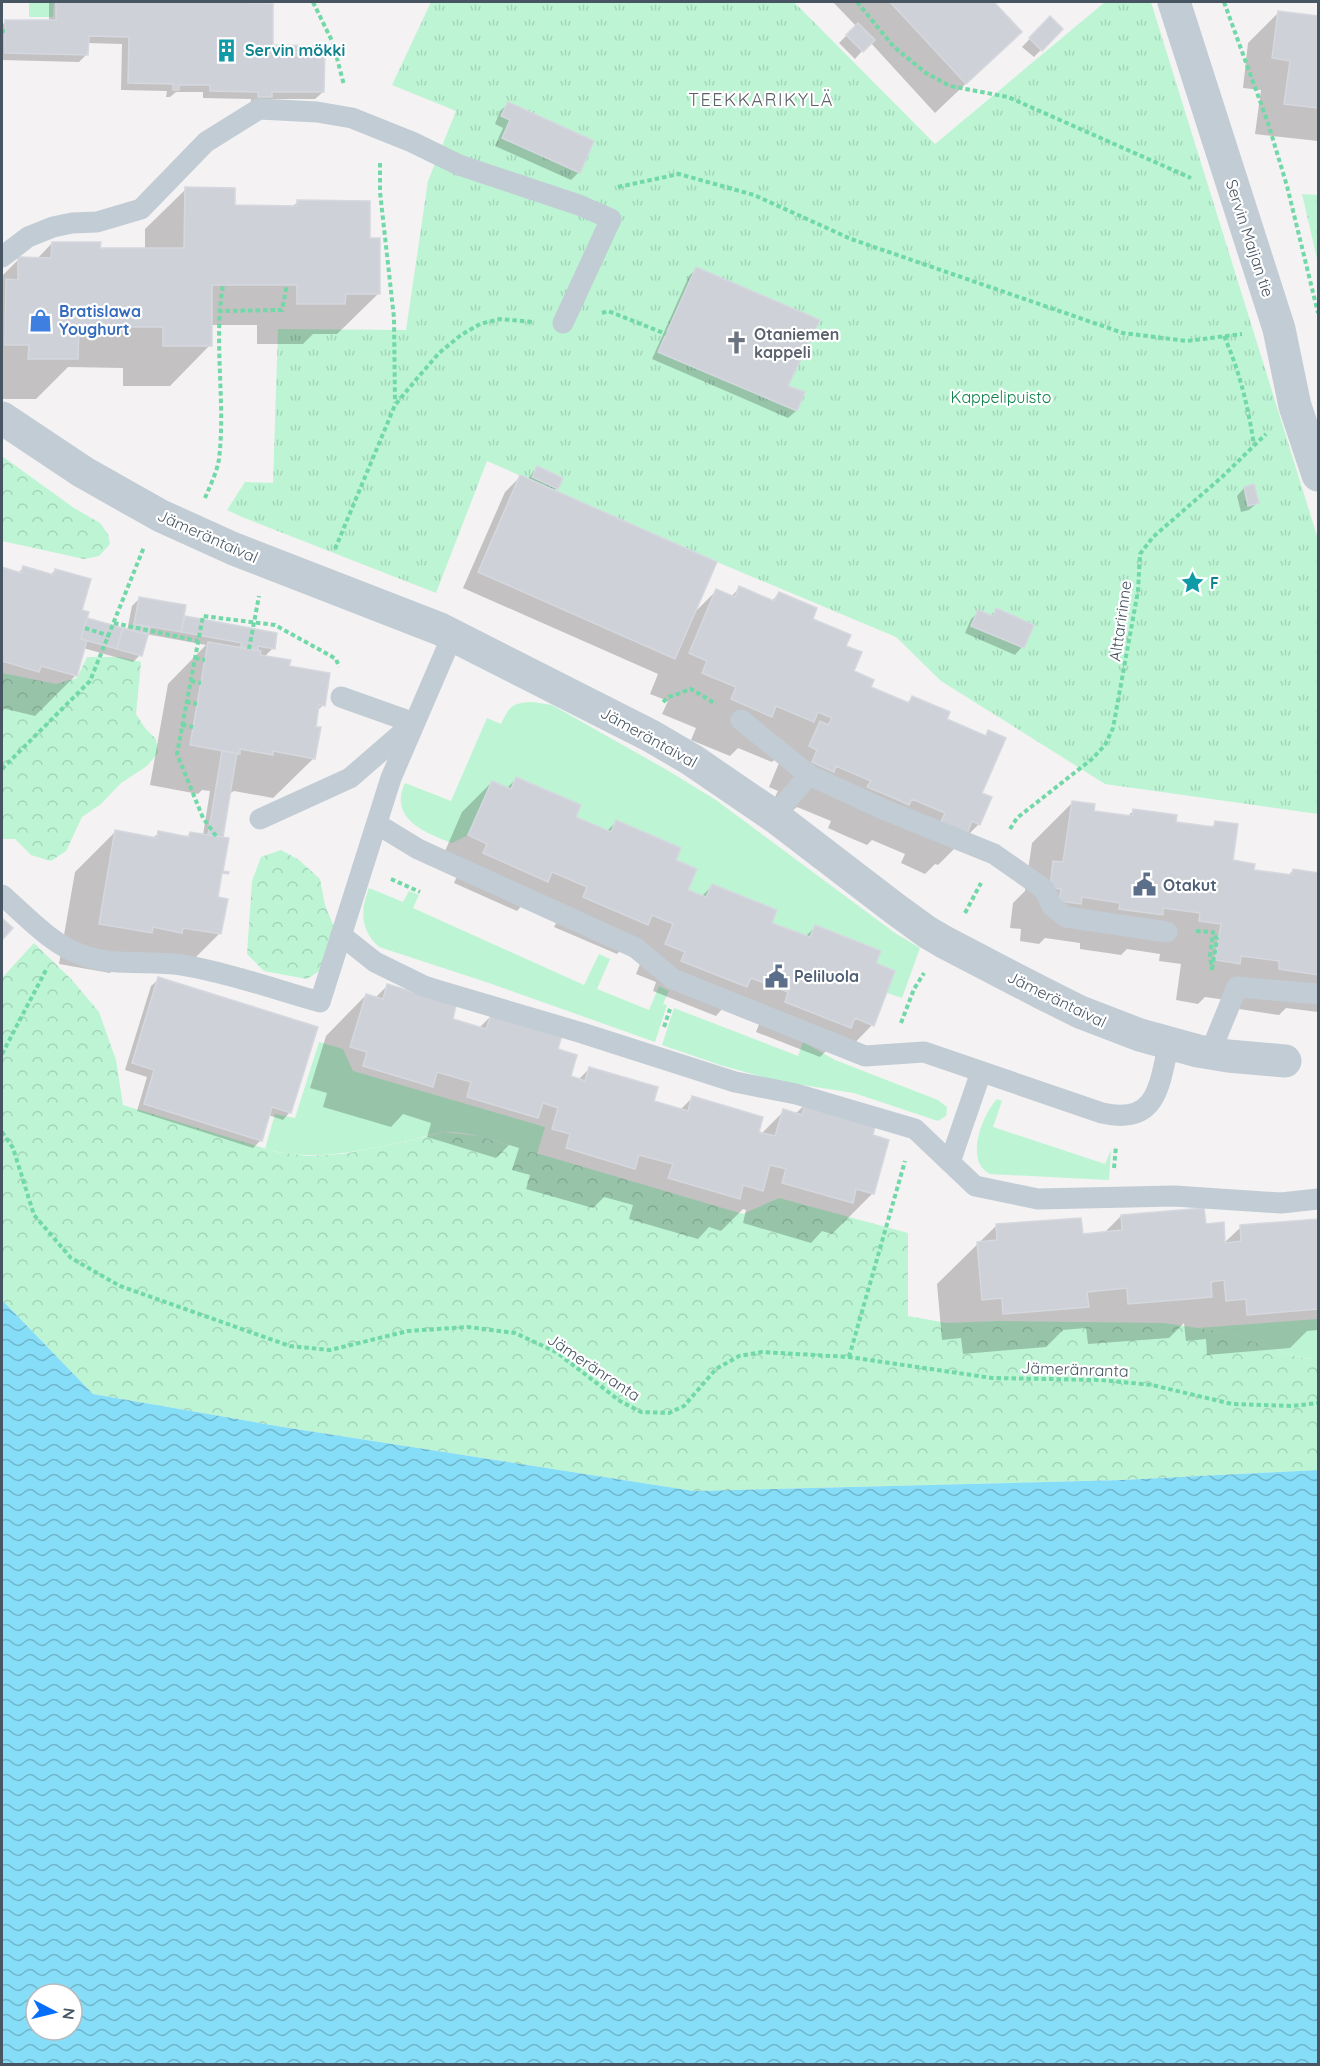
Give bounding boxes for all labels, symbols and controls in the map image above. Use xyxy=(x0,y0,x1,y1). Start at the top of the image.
building icon: Servin mökki xyxy=(214,37,240,63)
place label: Servin mökki xyxy=(245,40,345,60)
district label: TEEKKARIKYLÄ xyxy=(688,88,834,111)
street label: Servin Maijan tie xyxy=(1222,177,1278,299)
place label: Bratislawa Youghurt xyxy=(59,301,141,339)
shop icon: Bratislawa Youghurt xyxy=(28,307,54,333)
place label: Otaniemen kappeli xyxy=(754,324,839,362)
church icon: Otaniemen kappeli xyxy=(723,330,749,356)
park label: Kappelipuisto xyxy=(951,387,1051,407)
street label: Jämeräntaival xyxy=(155,505,261,567)
place icon: F xyxy=(1179,570,1205,596)
place label: F xyxy=(1210,573,1219,593)
street label: Alttaririnne xyxy=(1104,579,1136,663)
street label: Jämeräntaival xyxy=(597,702,701,772)
public building icon: Otakut xyxy=(1132,872,1158,898)
place label: Otakut xyxy=(1163,875,1217,895)
public building icon: Peliluola xyxy=(763,963,789,989)
place label: Peliluola xyxy=(794,966,859,986)
street label: Jämeräntaival xyxy=(1004,966,1110,1032)
street label: Jämeränranta xyxy=(544,1329,644,1405)
street label: Jämeränranta xyxy=(1021,1357,1129,1381)
north arrow xyxy=(24,1982,84,2042)
text: N xyxy=(58,2007,80,2021)

